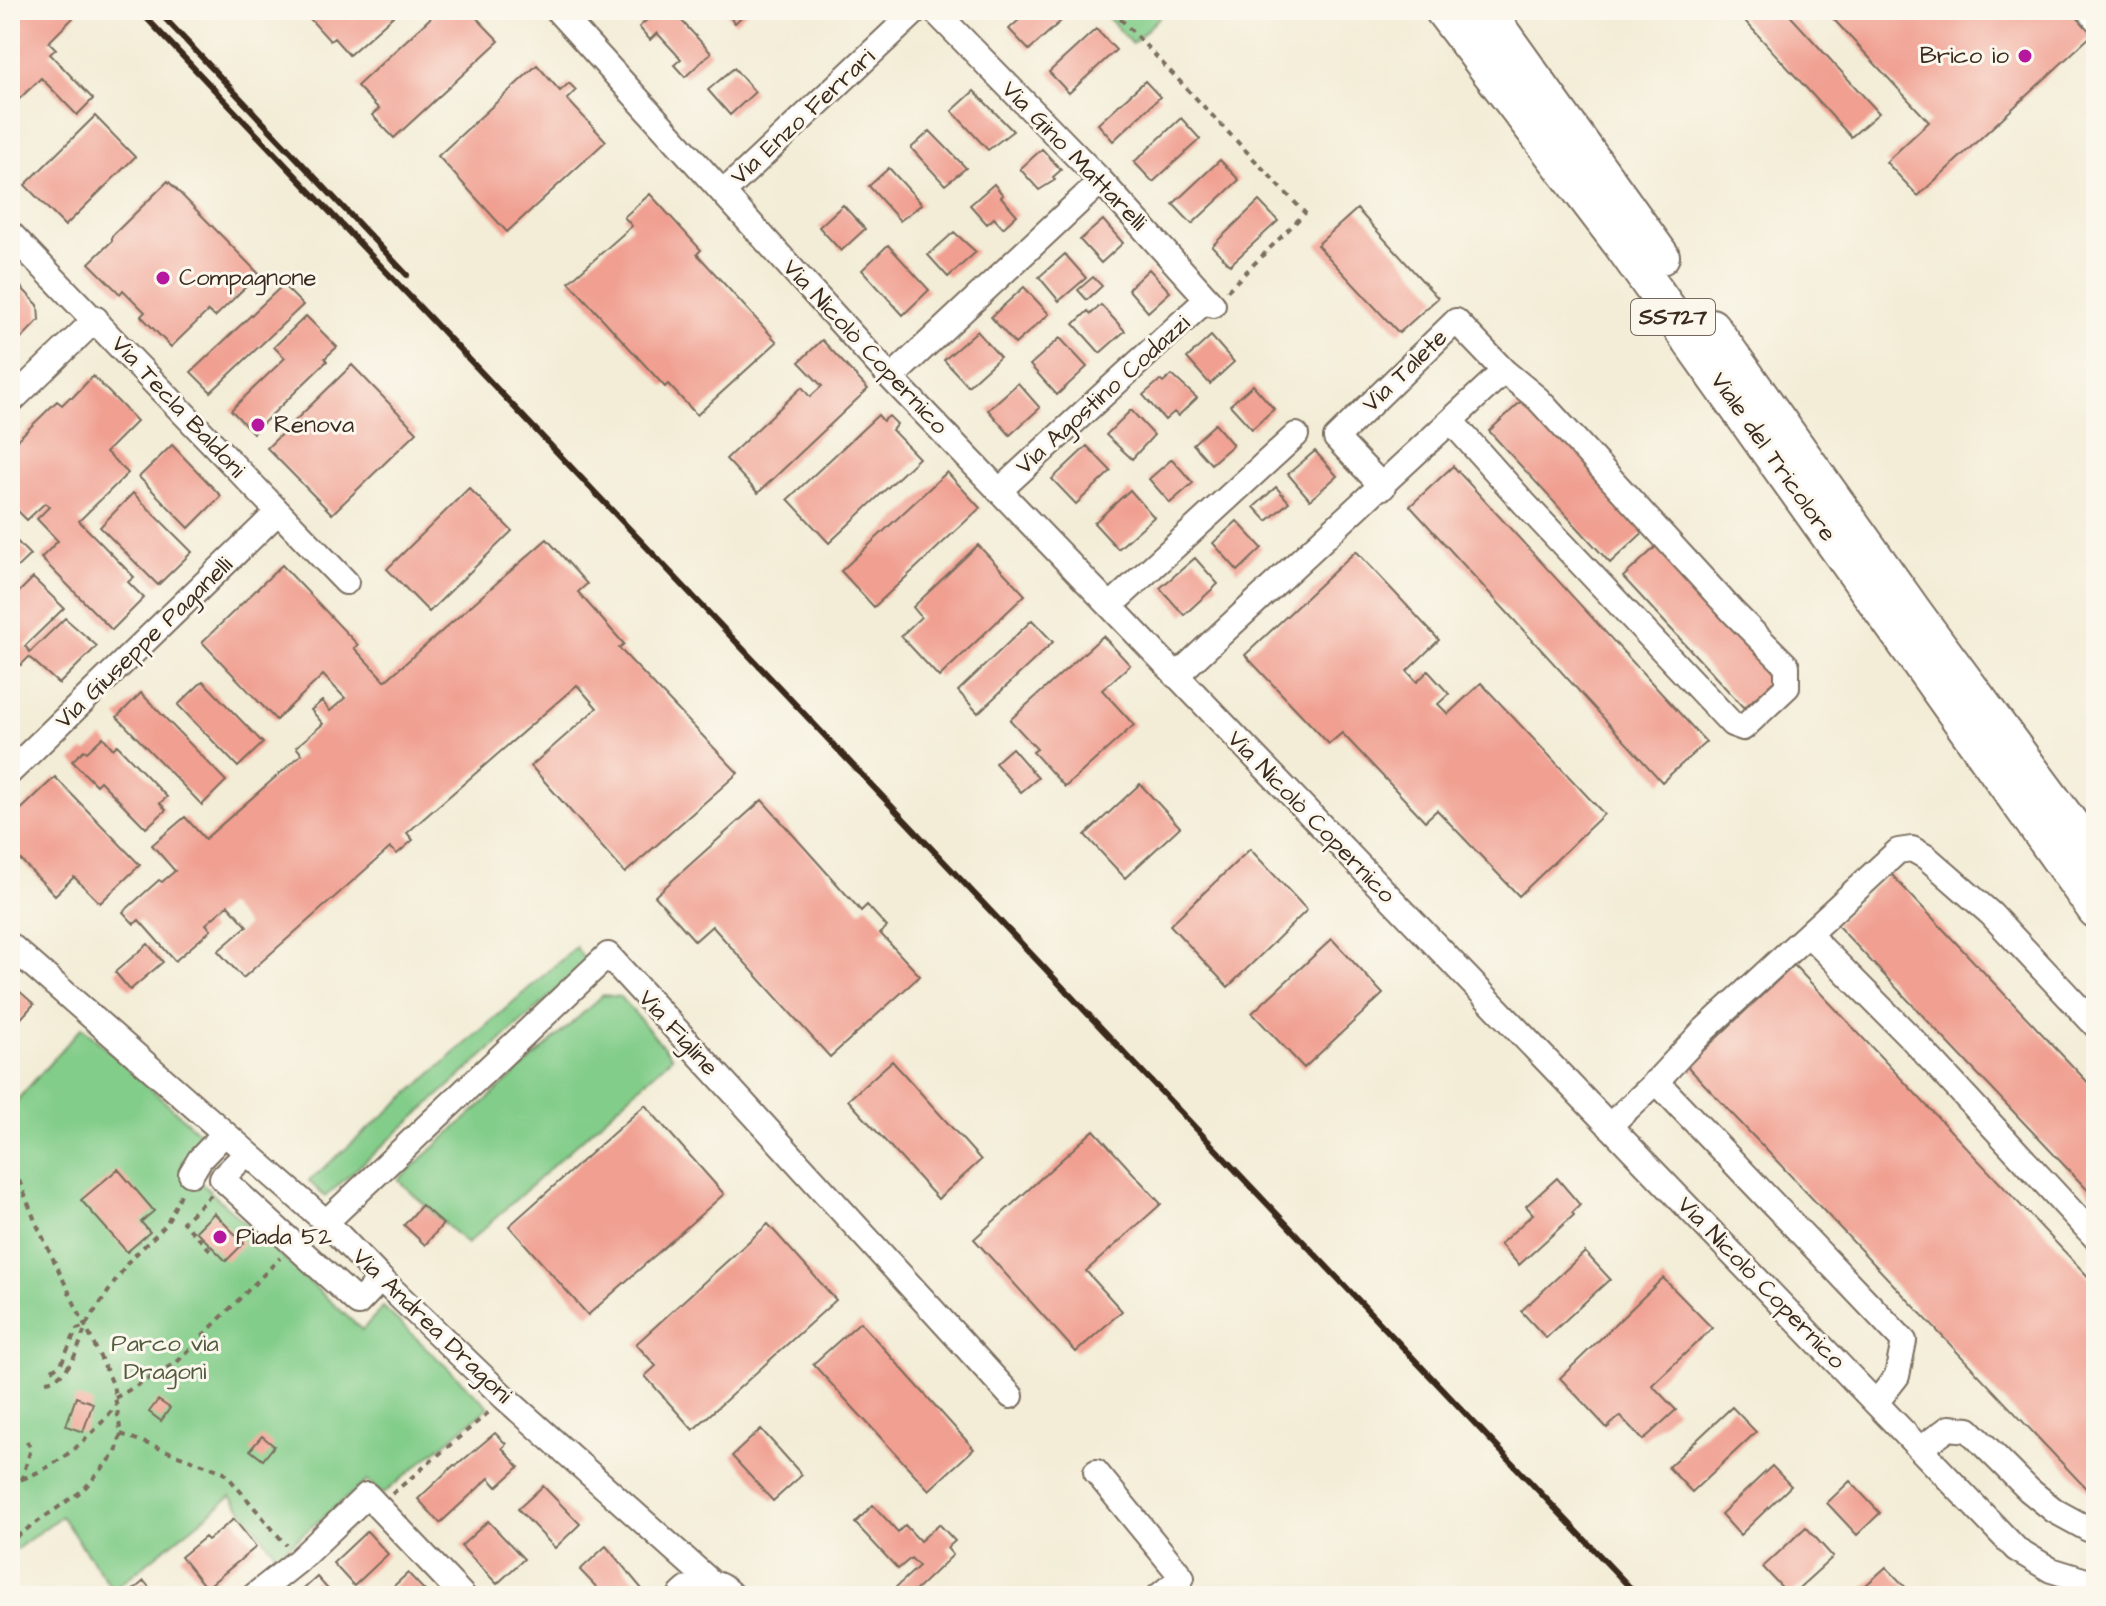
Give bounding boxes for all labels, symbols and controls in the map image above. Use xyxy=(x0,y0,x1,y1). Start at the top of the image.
place label: Brico io xyxy=(1920,39,2009,73)
street label: Via Enzo Ferrari xyxy=(723,41,883,193)
marker: Brico io xyxy=(2016,47,2034,65)
street label: Via Gino Mattarelli xyxy=(993,73,1155,239)
street label: Via Nicolò Copernico xyxy=(774,252,956,443)
place label: Compagnone xyxy=(179,261,317,296)
marker: Compagnone xyxy=(154,269,172,287)
road number: SS727 xyxy=(1631,299,1715,335)
street label: Via Agostino Codazzi xyxy=(1008,307,1199,484)
street label: Via Talete xyxy=(1355,322,1455,420)
street label: Via Tecla Baldoni xyxy=(103,328,253,486)
street label: Viale del Tricolore xyxy=(1702,365,1844,549)
place label: Renova xyxy=(274,408,354,442)
marker: Renova xyxy=(249,416,267,434)
street label: Via Giuseppe Paganelli xyxy=(47,549,241,738)
street label: Via Nicolò Copernico xyxy=(1219,723,1403,912)
street label: Via Figline xyxy=(629,982,726,1084)
street label: Via Nicolò Copernico xyxy=(1669,1189,1853,1378)
place label: Piada 52 xyxy=(236,1220,332,1254)
marker: Piada 52 xyxy=(211,1228,229,1246)
street label: Via Andrea Dragoni xyxy=(344,1241,520,1412)
park label: Parco via Dragoni xyxy=(111,1327,219,1390)

